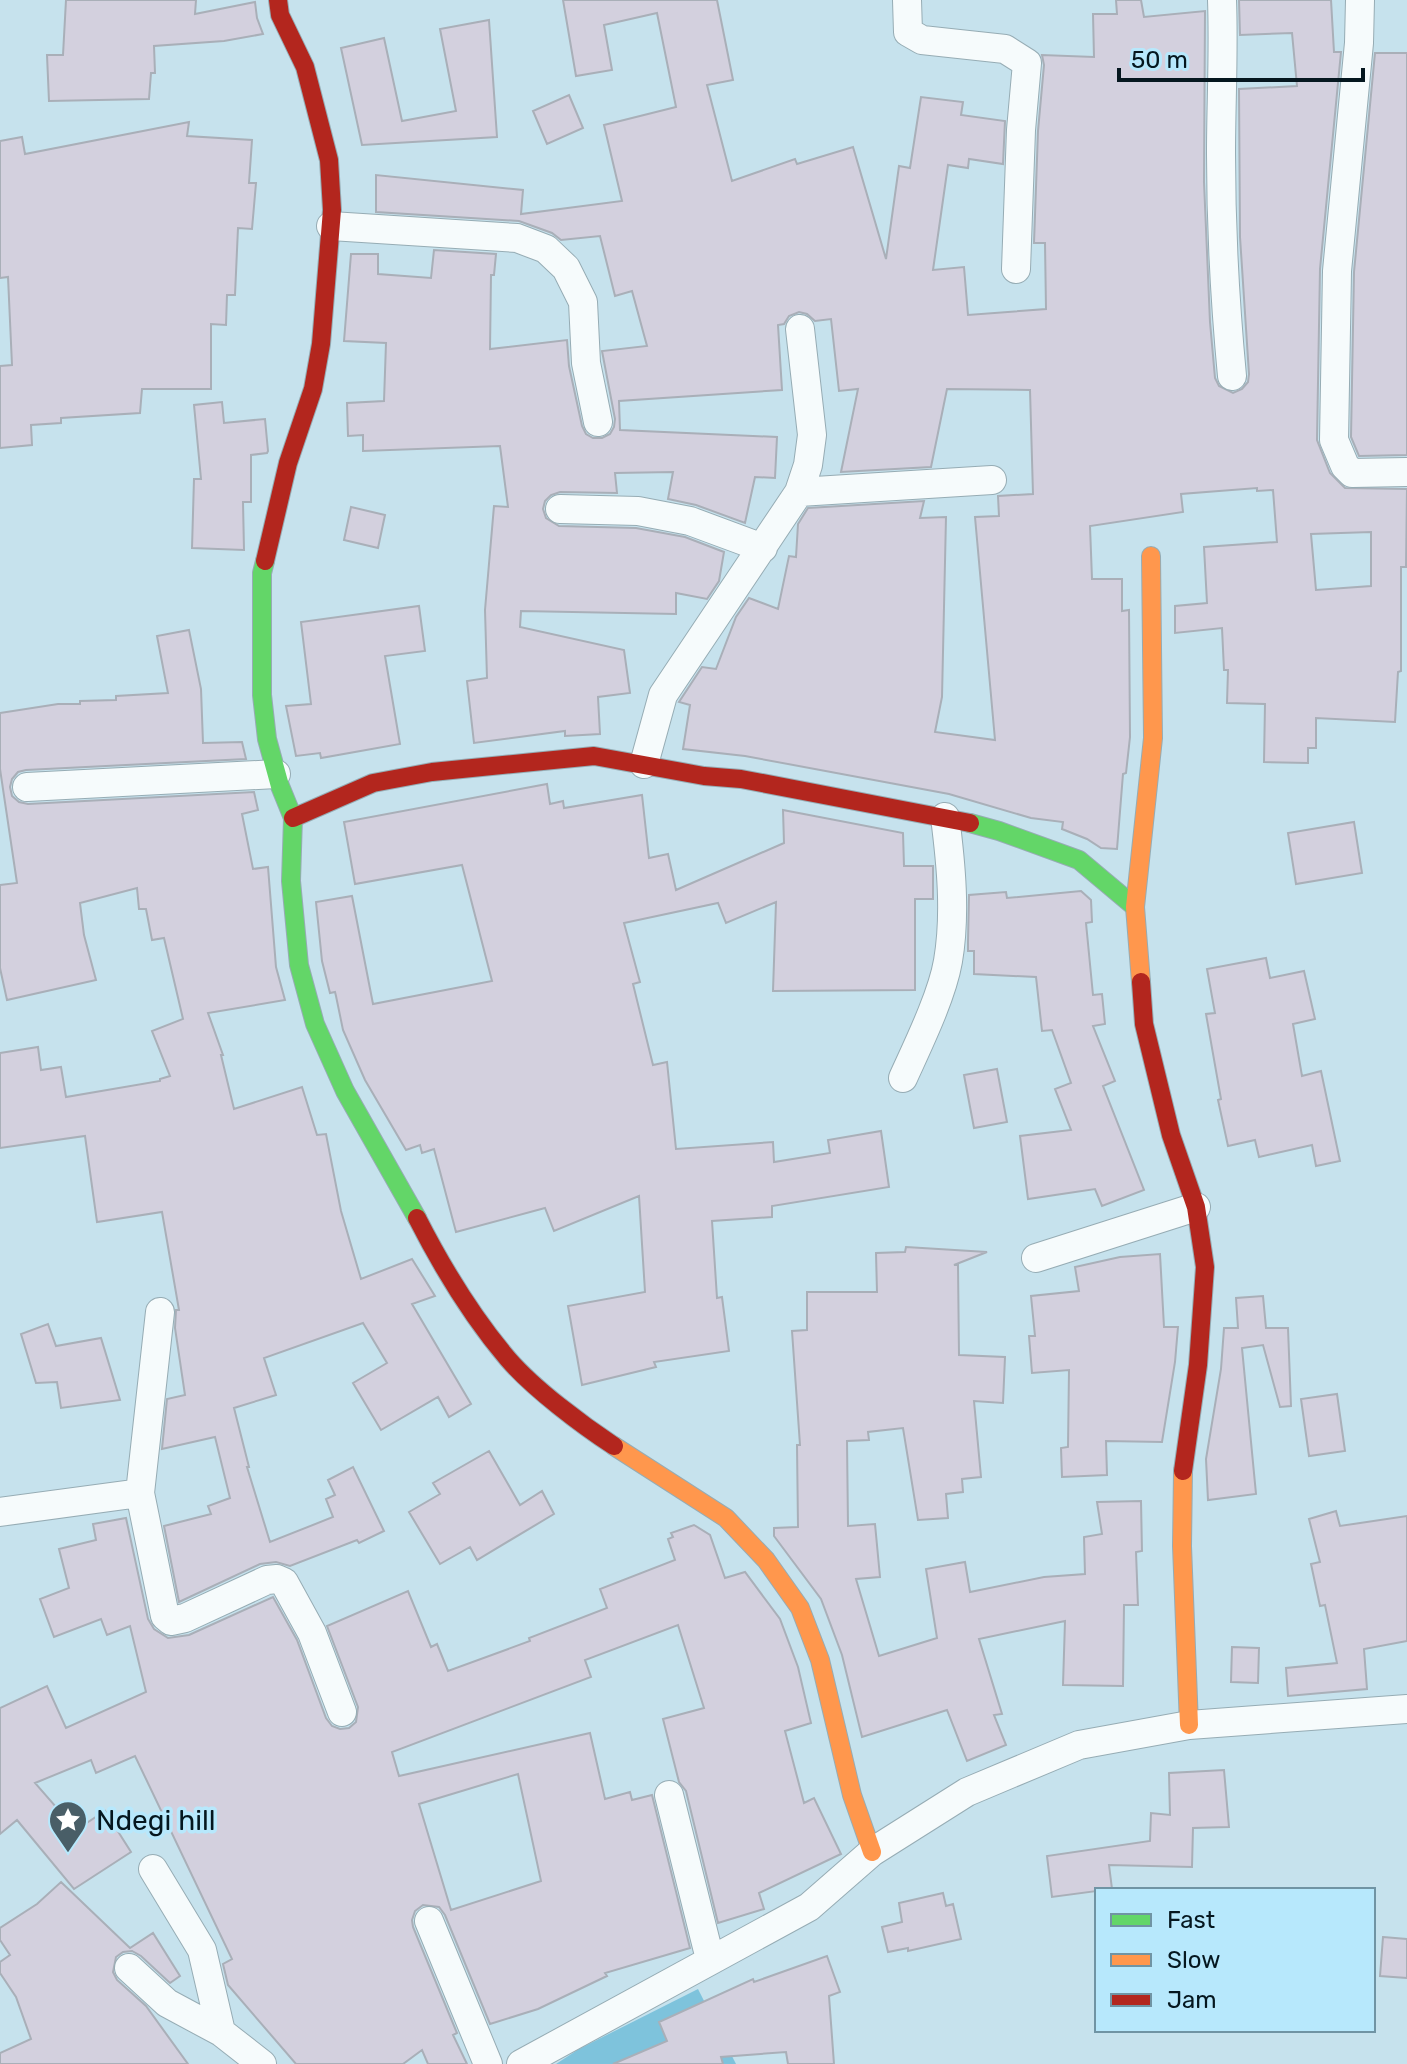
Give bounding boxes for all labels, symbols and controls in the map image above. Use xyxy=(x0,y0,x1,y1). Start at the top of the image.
scale bar xyxy=(1119,32,1363,82)
text: 50 m xyxy=(1131,46,1188,74)
place icon: Ndegi hill xyxy=(47,1799,89,1854)
place label: Ndegi hill xyxy=(96,1804,216,1837)
legend xyxy=(1095,1888,1375,2032)
text: Fast xyxy=(1167,1906,1215,1934)
text: Slow xyxy=(1167,1946,1220,1974)
text: Jam xyxy=(1167,1986,1217,2014)

